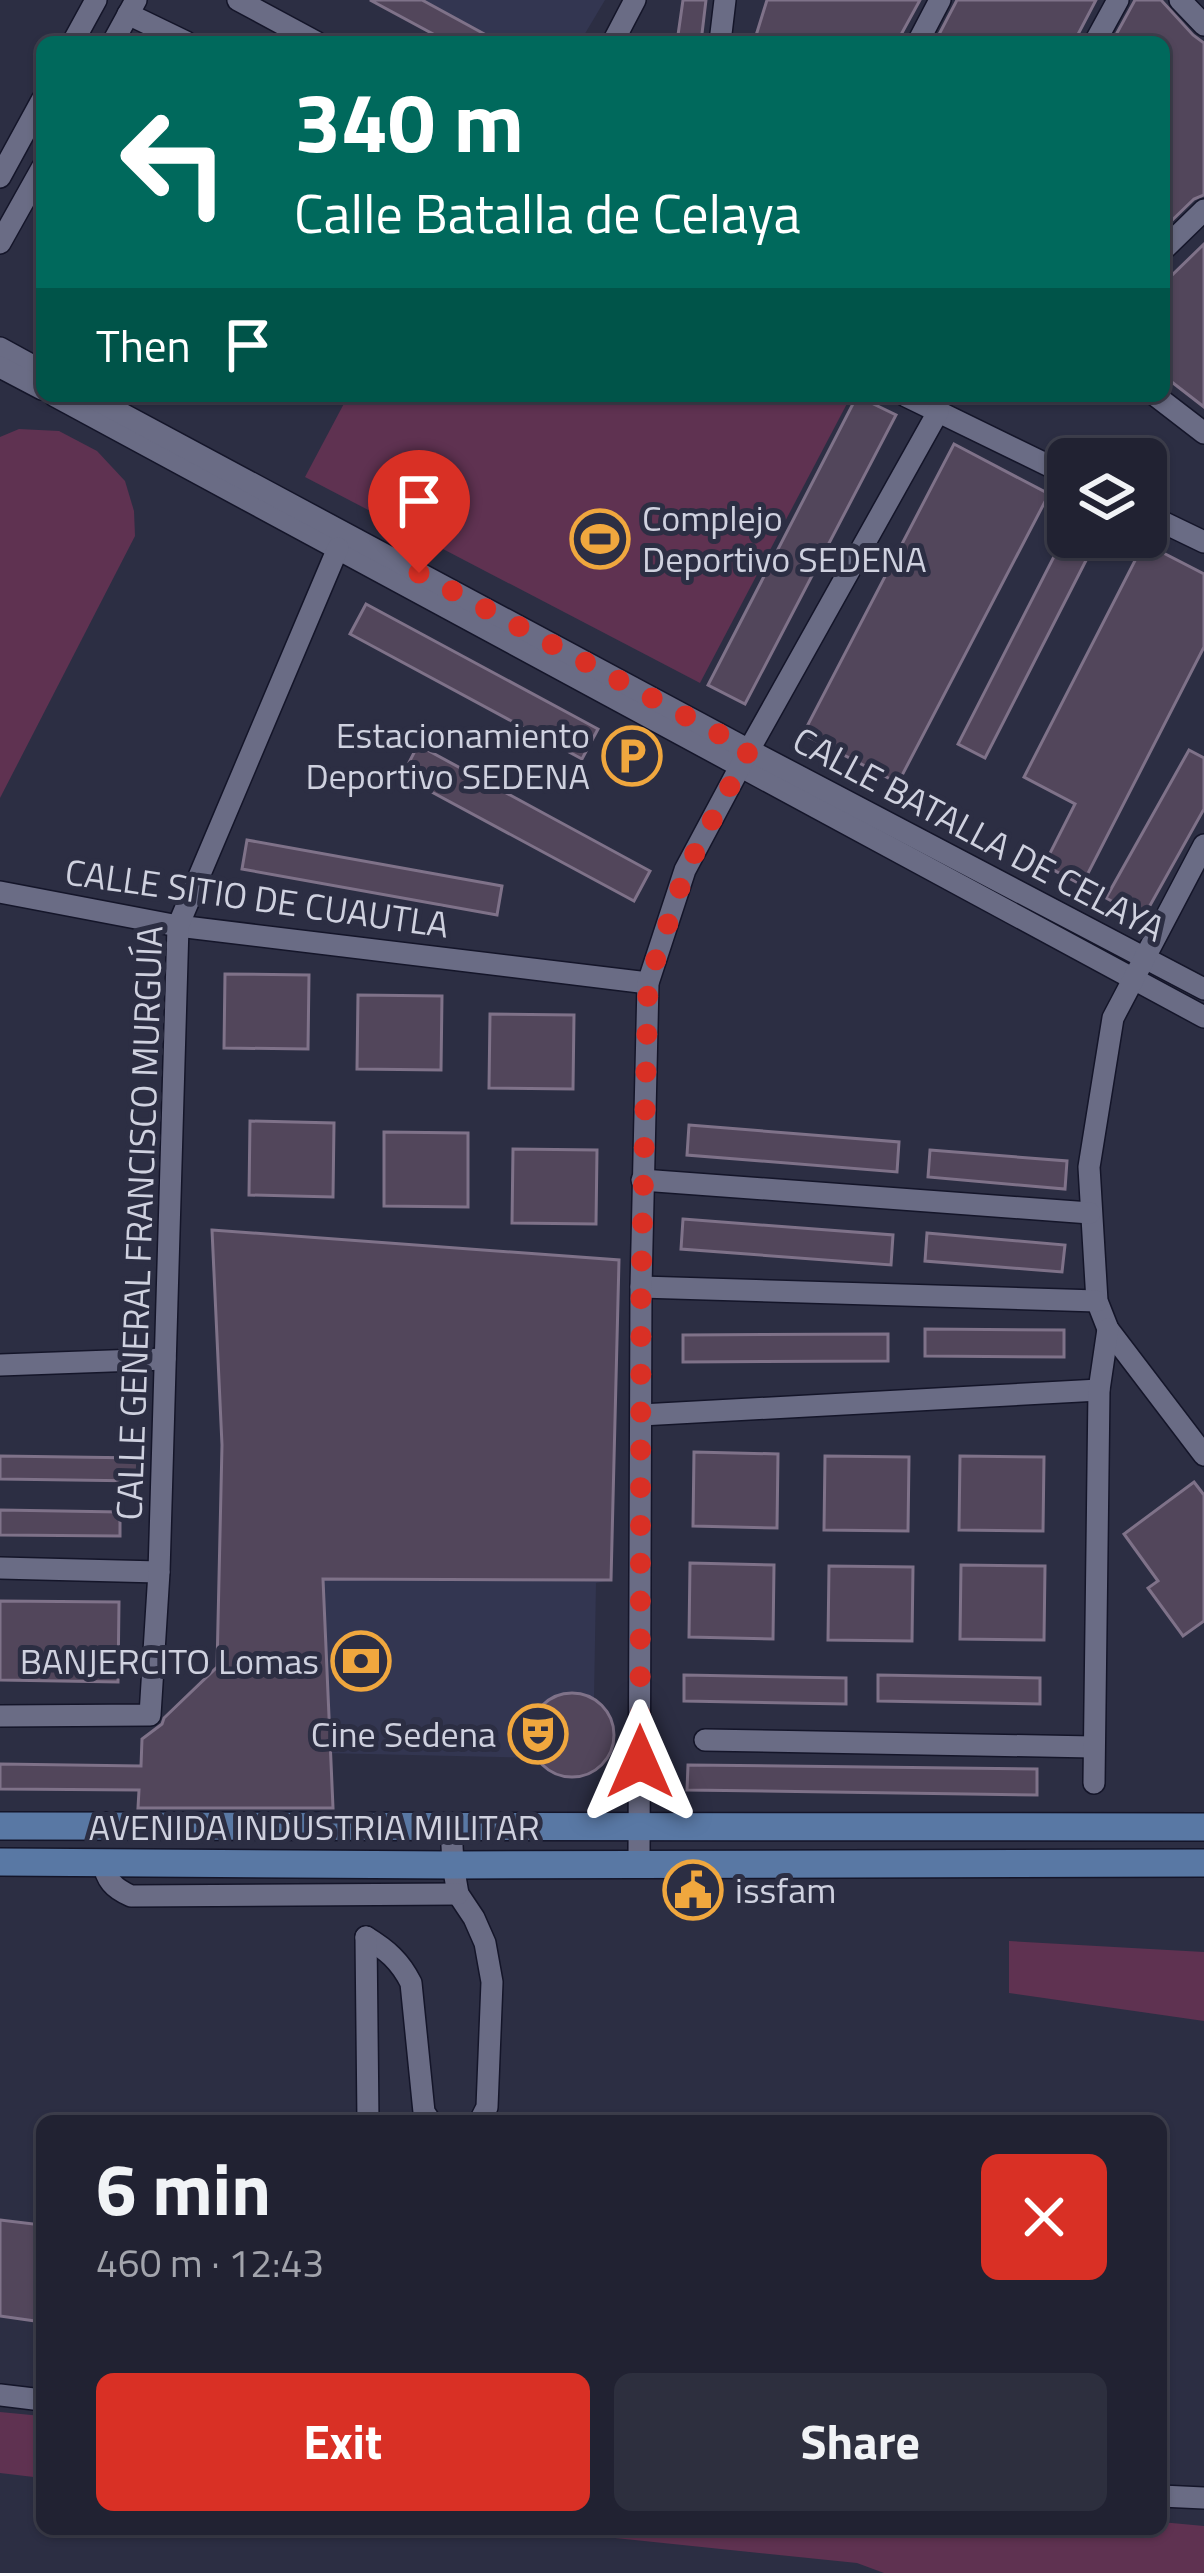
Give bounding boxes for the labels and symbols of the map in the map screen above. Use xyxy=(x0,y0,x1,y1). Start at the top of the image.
pin xyxy=(368,450,470,573)
place label: Complejo Deportivo SEDENA xyxy=(642,490,927,586)
sports icon: Complejo Deportivo SEDENA xyxy=(569,508,631,570)
place label: Estacionamiento Deportivo SEDENA xyxy=(305,707,590,803)
street label: CALLE BATALLA DE CELAYA xyxy=(784,712,1175,955)
parking icon: Estacionamiento Deportivo SEDENA xyxy=(601,725,663,787)
street label: CALLE SITIO DE CUAUTLA xyxy=(62,843,452,952)
street label: CALLE GENERAL FRANCISCO MURGUÍA xyxy=(101,925,176,1521)
bank icon: BANJERCITO Lomas xyxy=(330,1630,392,1692)
place label: BANJERCITO Lomas xyxy=(20,1633,319,1688)
position arrow xyxy=(577,1699,703,1825)
theatre icon: Cine Sedena xyxy=(507,1703,569,1765)
place label: Cine Sedena xyxy=(311,1706,496,1761)
street label: AVENIDA INDUSTRIA MILITAR xyxy=(88,1799,540,1854)
public building icon: issfam xyxy=(662,1859,724,1921)
place label: issfam xyxy=(735,1862,836,1917)

